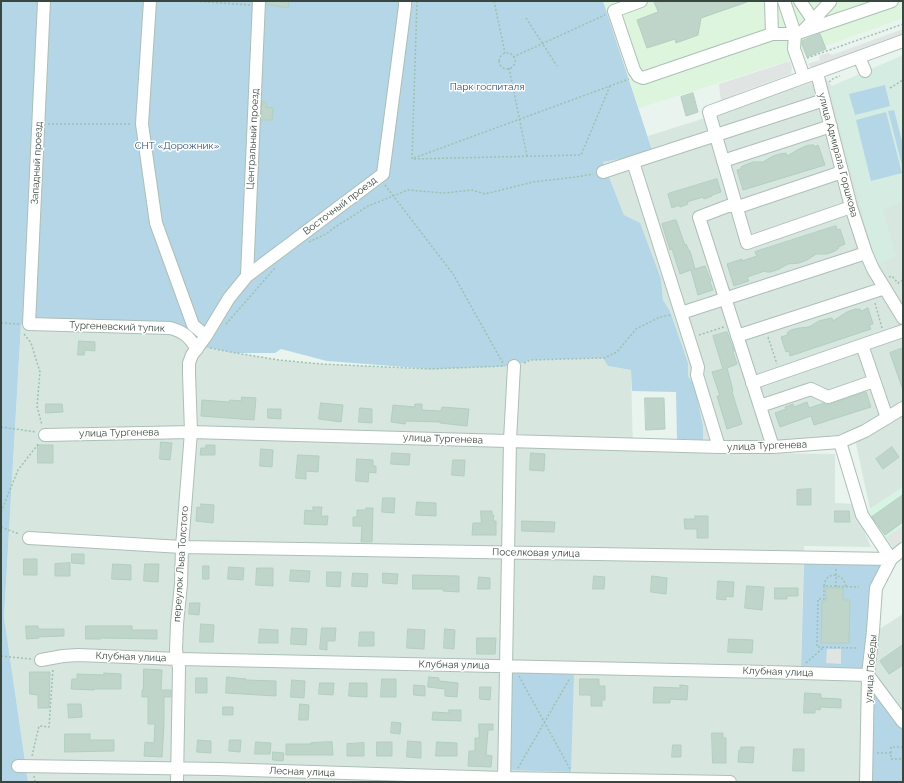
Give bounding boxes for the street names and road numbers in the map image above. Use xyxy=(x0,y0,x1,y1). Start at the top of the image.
street label: Центральный проезд xyxy=(244,88,262,190)
street label: улица Адмирала Горшкова xyxy=(816,91,860,219)
street label: Западный проезд xyxy=(29,121,45,205)
street label: Восточный проезд xyxy=(301,174,379,238)
street label: Тургеневский тупик xyxy=(69,319,165,335)
street label: улица Тургенева xyxy=(79,426,159,440)
street label: улица Тургенева xyxy=(403,432,483,446)
street label: улица Тургенева xyxy=(727,439,807,453)
street label: переулок Льва Толстого xyxy=(171,505,191,623)
street label: Поселковая улица xyxy=(492,546,580,560)
street label: улица Победы xyxy=(863,634,879,704)
street label: Клубная улица xyxy=(95,650,167,664)
street label: Клубная улица xyxy=(418,658,490,672)
street label: Клубная улица xyxy=(742,665,814,679)
street label: Лесная улица xyxy=(269,765,335,779)

